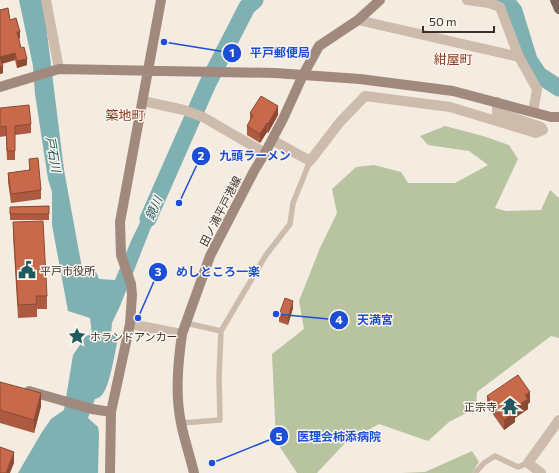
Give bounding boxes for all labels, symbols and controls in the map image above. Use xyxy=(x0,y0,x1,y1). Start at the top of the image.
scale bar xyxy=(423,8,494,34)
text: 50 m xyxy=(429,14,457,28)
callout: 平戸郵便局 xyxy=(222,41,318,65)
text: 1 xyxy=(229,45,235,59)
text: 平戸郵便局 xyxy=(250,45,310,59)
district label: 紺屋町 xyxy=(433,51,473,67)
district label: 築地町 xyxy=(105,107,145,123)
water label: 戸石川 xyxy=(44,135,64,175)
callout: 九頭ラーメン xyxy=(191,144,299,168)
text: 2 xyxy=(198,148,205,162)
text: 九頭ラーメン xyxy=(219,148,291,162)
street label: 田ノ浦平戸港線 xyxy=(197,174,243,248)
water label: 鏡川 xyxy=(142,192,165,222)
public building icon: 平戸市役所 xyxy=(17,260,37,280)
callout: めしところ一楽 xyxy=(148,260,268,284)
place label: 平戸市役所 xyxy=(40,264,96,277)
text: 3 xyxy=(155,264,162,278)
text: めしところ一楽 xyxy=(176,264,260,278)
callout: 天満宮 xyxy=(329,308,401,332)
text: 4 xyxy=(335,312,343,326)
text: 天満宮 xyxy=(357,312,393,326)
place icon: ホランドアンカー xyxy=(67,326,87,346)
place label: ホランドアンカー xyxy=(90,330,178,343)
temple icon: 正宗寺 xyxy=(500,396,520,416)
place label: 正宗寺 xyxy=(464,400,497,413)
callout: 医理会柿添病院 xyxy=(269,424,389,448)
text: 5 xyxy=(276,429,283,443)
text: 医理会柿添病院 xyxy=(297,429,381,443)

